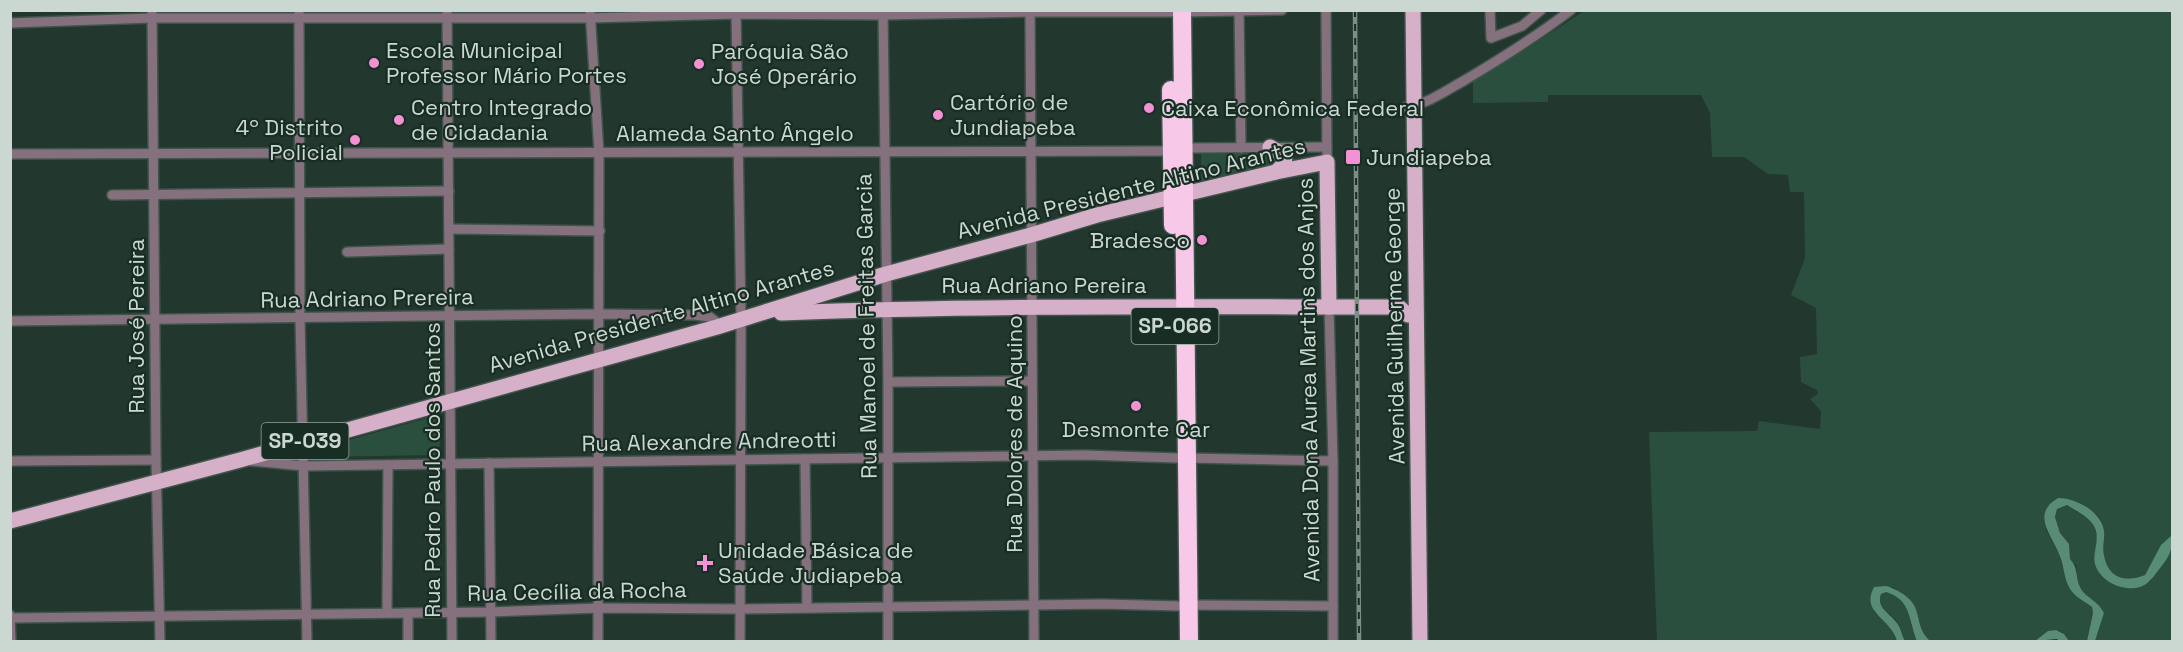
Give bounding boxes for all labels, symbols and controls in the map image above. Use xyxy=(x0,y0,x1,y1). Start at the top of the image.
place label: Escola Municipal Professor Mário Portes xyxy=(386,36,627,89)
place label: Paróquia São José Operário xyxy=(711,37,857,90)
marker: Escola Municipal Professor Mário Portes xyxy=(367,56,381,70)
marker: Paróquia São José Operário xyxy=(692,57,706,71)
place label: Cartório de Jundiapeba xyxy=(950,88,1076,141)
place label: Centro Integrado de Cidadania xyxy=(411,93,592,146)
place label: Caixa Econômica Federal xyxy=(1161,94,1424,122)
marker: Caixa Econômica Federal xyxy=(1142,101,1156,115)
marker: Cartório de Jundiapeba xyxy=(931,108,945,122)
place label: 4º Distrito Policial xyxy=(236,113,343,166)
marker: Centro Integrado de Cidadania xyxy=(392,113,406,127)
street label: Alameda Santo Ângelo xyxy=(616,119,854,147)
street label: Avenida Presidente Altino Arantes xyxy=(954,131,1308,245)
marker: 4º Distrito Policial xyxy=(348,133,362,147)
place label: Jundiapeba xyxy=(1366,143,1492,171)
marker: Jundiapeba xyxy=(1344,148,1362,166)
street label: Rua Manoel de Freitas Garcia xyxy=(849,173,883,479)
street label: Avenida Dona Aurea Martins dos Anjos xyxy=(1290,178,1326,582)
street label: Avenida Guilherme George xyxy=(1378,187,1410,465)
place label: Bradesco xyxy=(1090,226,1190,254)
marker: Bradesco xyxy=(1195,233,1209,247)
street label: Rua José Pereira xyxy=(122,238,150,413)
street label: Avenida Presidente Altino Arantes xyxy=(485,253,837,379)
street label: Rua Adriano Pereira xyxy=(941,271,1147,299)
street label: Rua Adriano Prereira xyxy=(260,282,474,314)
road number: SP-066 xyxy=(1132,308,1218,344)
street label: Rua Dolores de Aquino xyxy=(1000,315,1028,553)
street label: Rua Pedro Paulo dos Santos xyxy=(418,322,446,618)
marker: Desmonte Car xyxy=(1129,399,1143,413)
place label: Desmonte Car xyxy=(1062,415,1210,443)
road number: SP-039 xyxy=(262,423,348,459)
street label: Rua Alexandre Andreotti xyxy=(581,425,837,457)
place label: Unidade Básica de Saúde Judiapeba xyxy=(718,536,914,589)
marker: Unidade Básica de Saúde Judiapeba xyxy=(696,554,714,572)
street label: Rua Cecília da Rocha xyxy=(467,575,687,607)

